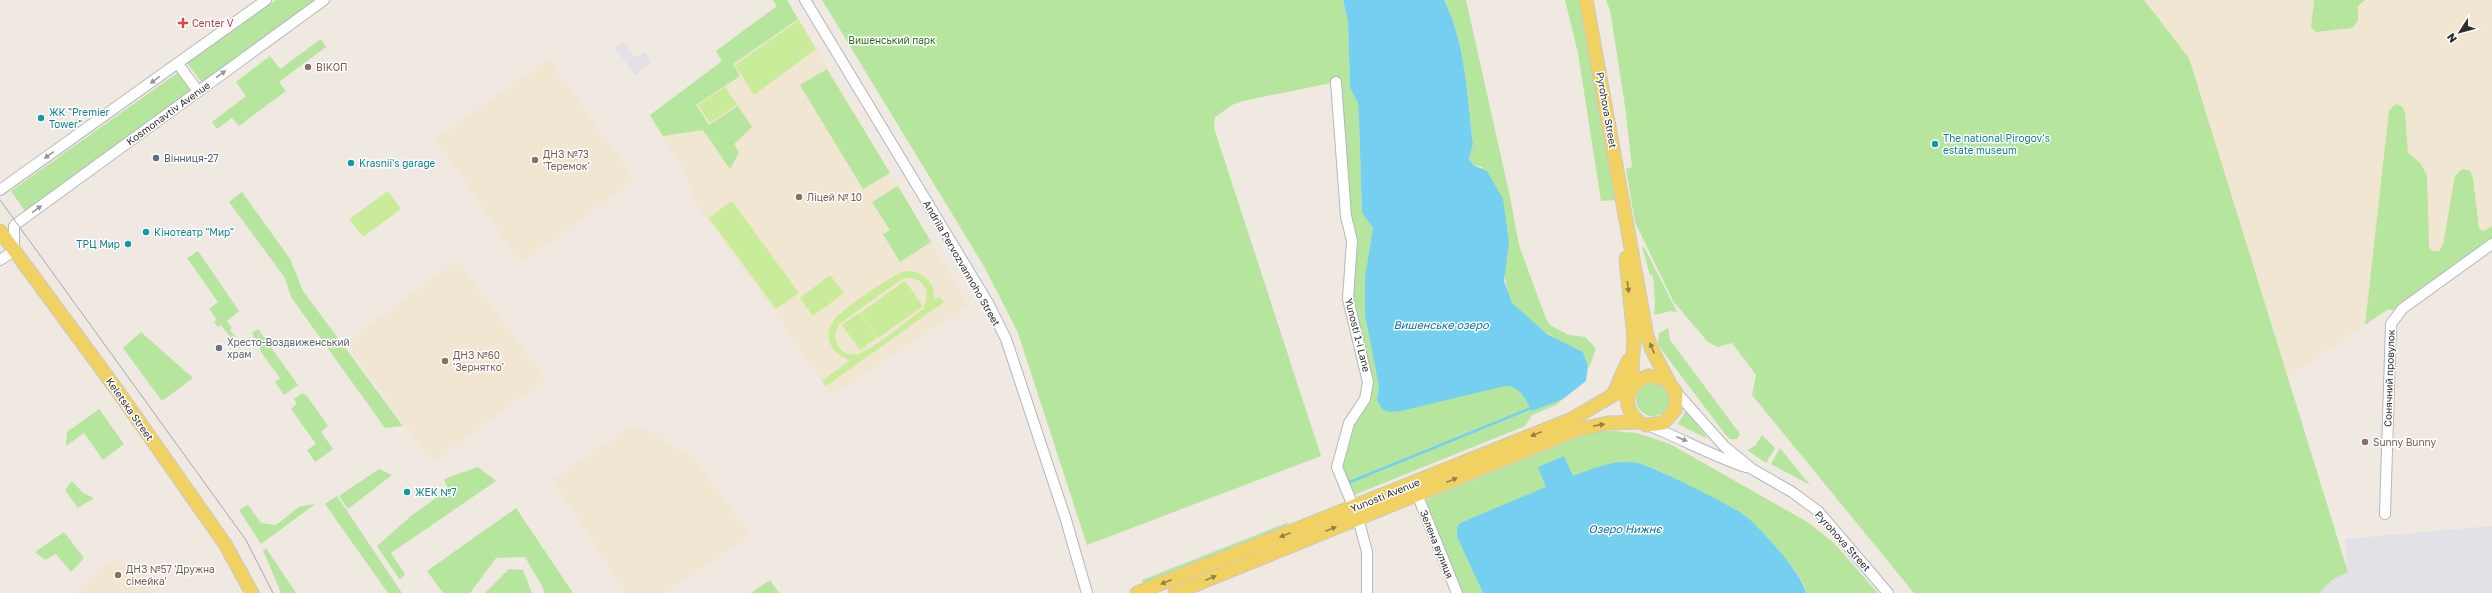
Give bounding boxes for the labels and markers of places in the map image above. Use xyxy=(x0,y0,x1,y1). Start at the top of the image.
marker: Center V xyxy=(177,17,189,29)
place label: Center V xyxy=(192,17,234,29)
place label: ВІКОП xyxy=(316,61,348,73)
marker: ВІКОП xyxy=(303,62,313,72)
place label: ЖК "Premier Tower" xyxy=(49,106,109,130)
marker: ЖК "Premier Tower" xyxy=(36,113,46,123)
place label: The national Pirogov's estate museum xyxy=(1943,132,2050,156)
marker: The national Pirogov's estate museum xyxy=(1930,139,1940,149)
place label: ДНЗ №73 'Теремок' xyxy=(543,148,590,172)
place label: Вінниця-27 xyxy=(164,152,219,164)
marker: Вінниця-27 xyxy=(151,153,161,163)
marker: ДНЗ №73 'Теремок' xyxy=(530,155,540,165)
place label: Krasnii's garage xyxy=(359,157,436,169)
marker: Krasnii's garage xyxy=(346,158,356,168)
place label: Ліцей № 10 xyxy=(807,191,862,203)
marker: Ліцей № 10 xyxy=(794,192,804,202)
place label: Кінотеатр "Мир" xyxy=(154,226,234,238)
marker: Кінотеатр "Мир" xyxy=(141,227,151,237)
place label: ТРЦ Мир xyxy=(76,238,120,250)
marker: ТРЦ Мир xyxy=(123,239,133,249)
place label: Хресто-Воздвиженський храм xyxy=(227,336,350,360)
marker: Хресто-Воздвиженський храм xyxy=(214,343,224,353)
place label: ДНЗ №60 'Зернятко' xyxy=(453,349,504,373)
marker: ДНЗ №60 'Зернятко' xyxy=(440,356,450,366)
place label: Sunny Bunny xyxy=(2373,436,2437,448)
marker: Sunny Bunny xyxy=(2360,437,2370,447)
place label: ЖЕК №7 xyxy=(415,486,456,498)
marker: ЖЕК №7 xyxy=(402,487,412,497)
place label: ДНЗ №57 'Дружна сімейка' xyxy=(126,563,215,587)
marker: ДНЗ №57 'Дружна сімейка' xyxy=(113,570,123,580)

